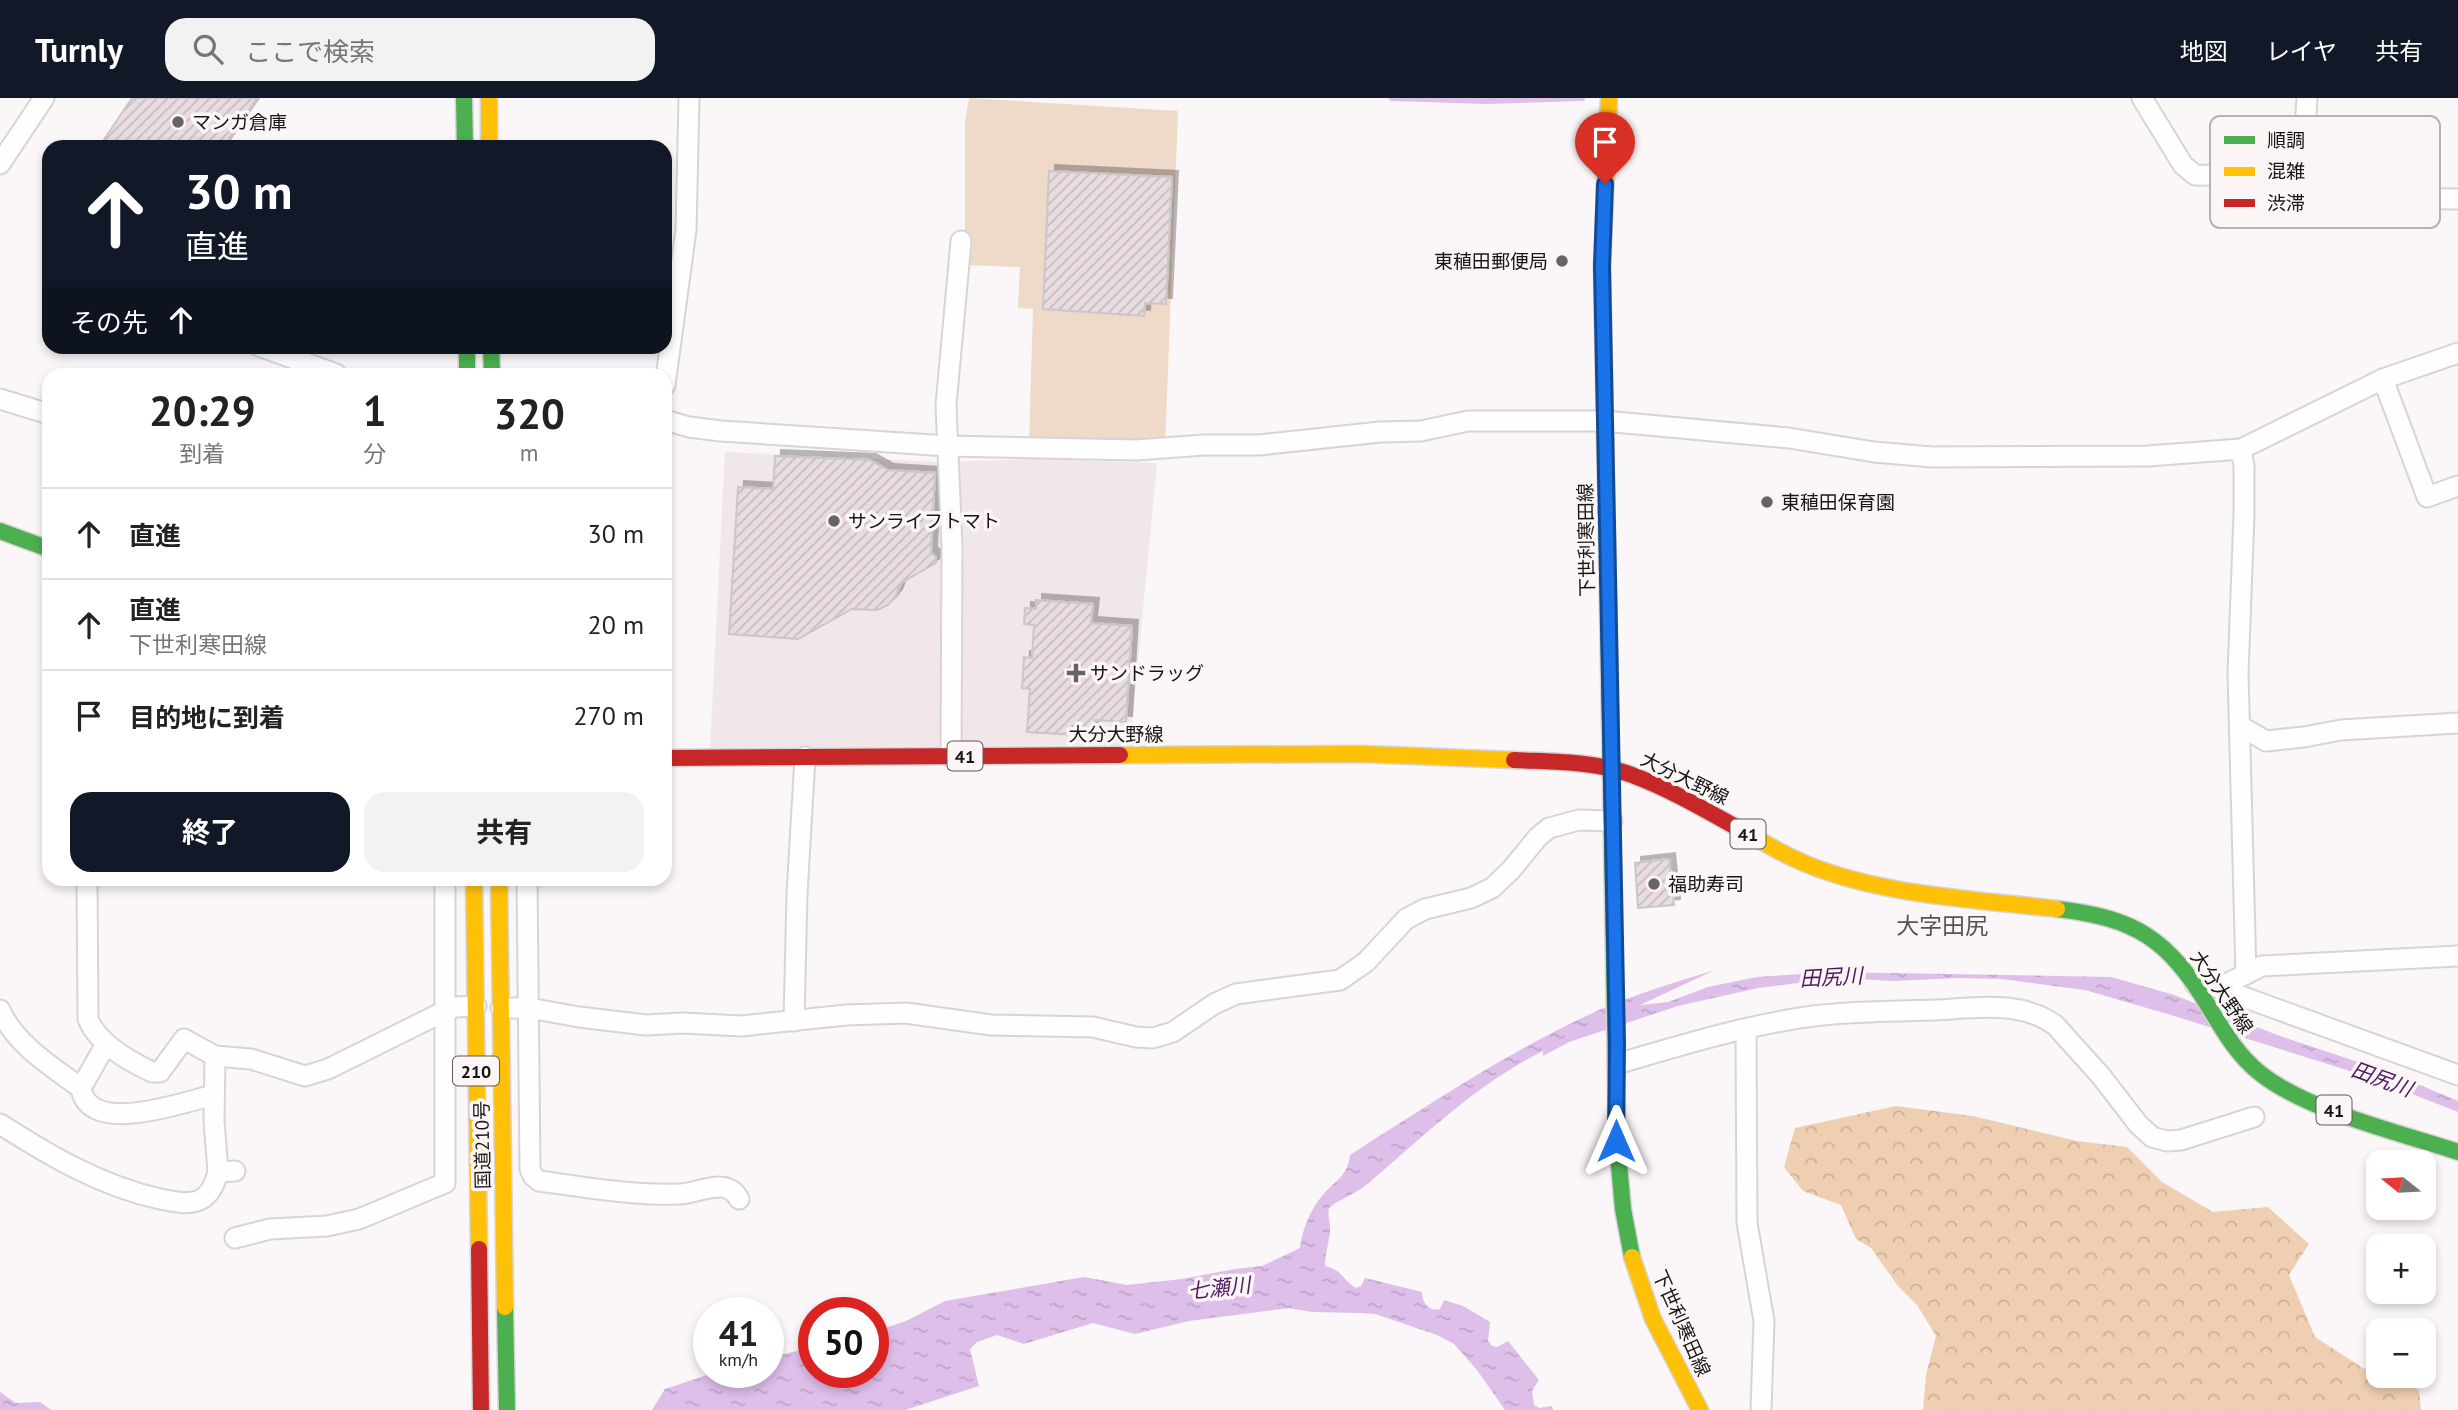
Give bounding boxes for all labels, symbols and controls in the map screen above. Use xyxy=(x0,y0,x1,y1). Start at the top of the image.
search box xyxy=(165,18,655,81)
text: Turnly xyxy=(35,28,123,71)
icon: search xyxy=(189,30,227,68)
text: ここで検索 xyxy=(245,35,375,68)
text: 地図 xyxy=(2180,36,2228,67)
text: レイヤ xyxy=(2266,36,2337,67)
text: 共有 xyxy=(2375,36,2423,67)
place label: マンガ倉庫 xyxy=(192,110,287,134)
pin xyxy=(1575,112,1635,184)
marker: マンガ倉庫 xyxy=(170,114,186,130)
legend xyxy=(2210,116,2440,228)
icon: arrive xyxy=(1586,123,1624,161)
text: 順調 xyxy=(2267,128,2305,152)
text: 30 m xyxy=(185,159,292,223)
text: 混雑 xyxy=(2267,159,2305,183)
icon: ahead xyxy=(70,168,161,259)
text: 渋滞 xyxy=(2267,191,2305,215)
text: 直進 xyxy=(185,225,249,267)
place label: 東稙田郵便局 xyxy=(1434,249,1548,273)
marker: 東稙田郵便局 xyxy=(1554,253,1570,269)
icon: ahead xyxy=(162,301,200,339)
text: その先 xyxy=(70,306,148,339)
text: 20:29 xyxy=(149,383,256,438)
text: 1 xyxy=(363,383,386,438)
text: 320 xyxy=(493,386,565,441)
text: m xyxy=(520,438,539,467)
text: 到着 xyxy=(179,439,225,468)
text: 分 xyxy=(363,439,386,468)
street label: 下世利寒田線 xyxy=(1573,483,1599,597)
place label: 東稙田保育園 xyxy=(1781,490,1895,514)
marker: 東稙田保育園 xyxy=(1759,494,1775,510)
place label: サンライフトマト xyxy=(848,509,1000,533)
marker: サンライフトマト xyxy=(826,513,842,529)
icon: ahead xyxy=(70,515,108,553)
text: 30 m xyxy=(588,517,644,550)
text: 直進 xyxy=(129,519,181,552)
text: 直進 xyxy=(129,593,181,626)
icon: ahead xyxy=(70,606,108,644)
text: 20 m xyxy=(588,608,644,641)
text: 下世利寒田線 xyxy=(129,630,267,659)
place label: サンドラッグ xyxy=(1090,661,1204,685)
marker: サンドラッグ xyxy=(1068,665,1084,681)
icon: arrive xyxy=(70,697,108,735)
text: 270 m xyxy=(573,699,644,732)
text: 目的地に到着 xyxy=(129,701,285,734)
street label: 大分大野線 xyxy=(1068,722,1164,746)
road number: 41 xyxy=(948,742,982,770)
street label: 大分大野線 xyxy=(1637,746,1733,810)
button: 終了 xyxy=(70,792,350,872)
button: 共有 xyxy=(364,792,644,872)
road number: 41 xyxy=(1730,820,1766,848)
place label: 福助寿司 xyxy=(1668,872,1744,896)
marker: 福助寿司 xyxy=(1646,876,1662,892)
district label: 大字田尻 xyxy=(1896,911,1988,940)
street label: 大分大野線 xyxy=(2185,946,2259,1038)
water label: 田尻川 xyxy=(1799,962,1865,992)
road number: 210 xyxy=(453,1056,499,1086)
water label: 田尻川 xyxy=(2348,1056,2418,1103)
road number: 41 xyxy=(2316,1096,2352,1125)
street label: 国道210号 xyxy=(469,1101,495,1189)
position arrow xyxy=(1579,1104,1653,1178)
north arrow xyxy=(2366,1150,2436,1220)
map controls xyxy=(2366,1150,2436,1388)
button: + xyxy=(2366,1234,2436,1304)
street label: 下世利寒田線 xyxy=(1648,1266,1716,1380)
water label: 七瀬川 xyxy=(1186,1271,1254,1305)
speed limit sign: 50 xyxy=(798,1297,889,1388)
text: 41 xyxy=(719,1310,758,1356)
button: − xyxy=(2366,1318,2436,1388)
text: km/h xyxy=(719,1348,758,1371)

